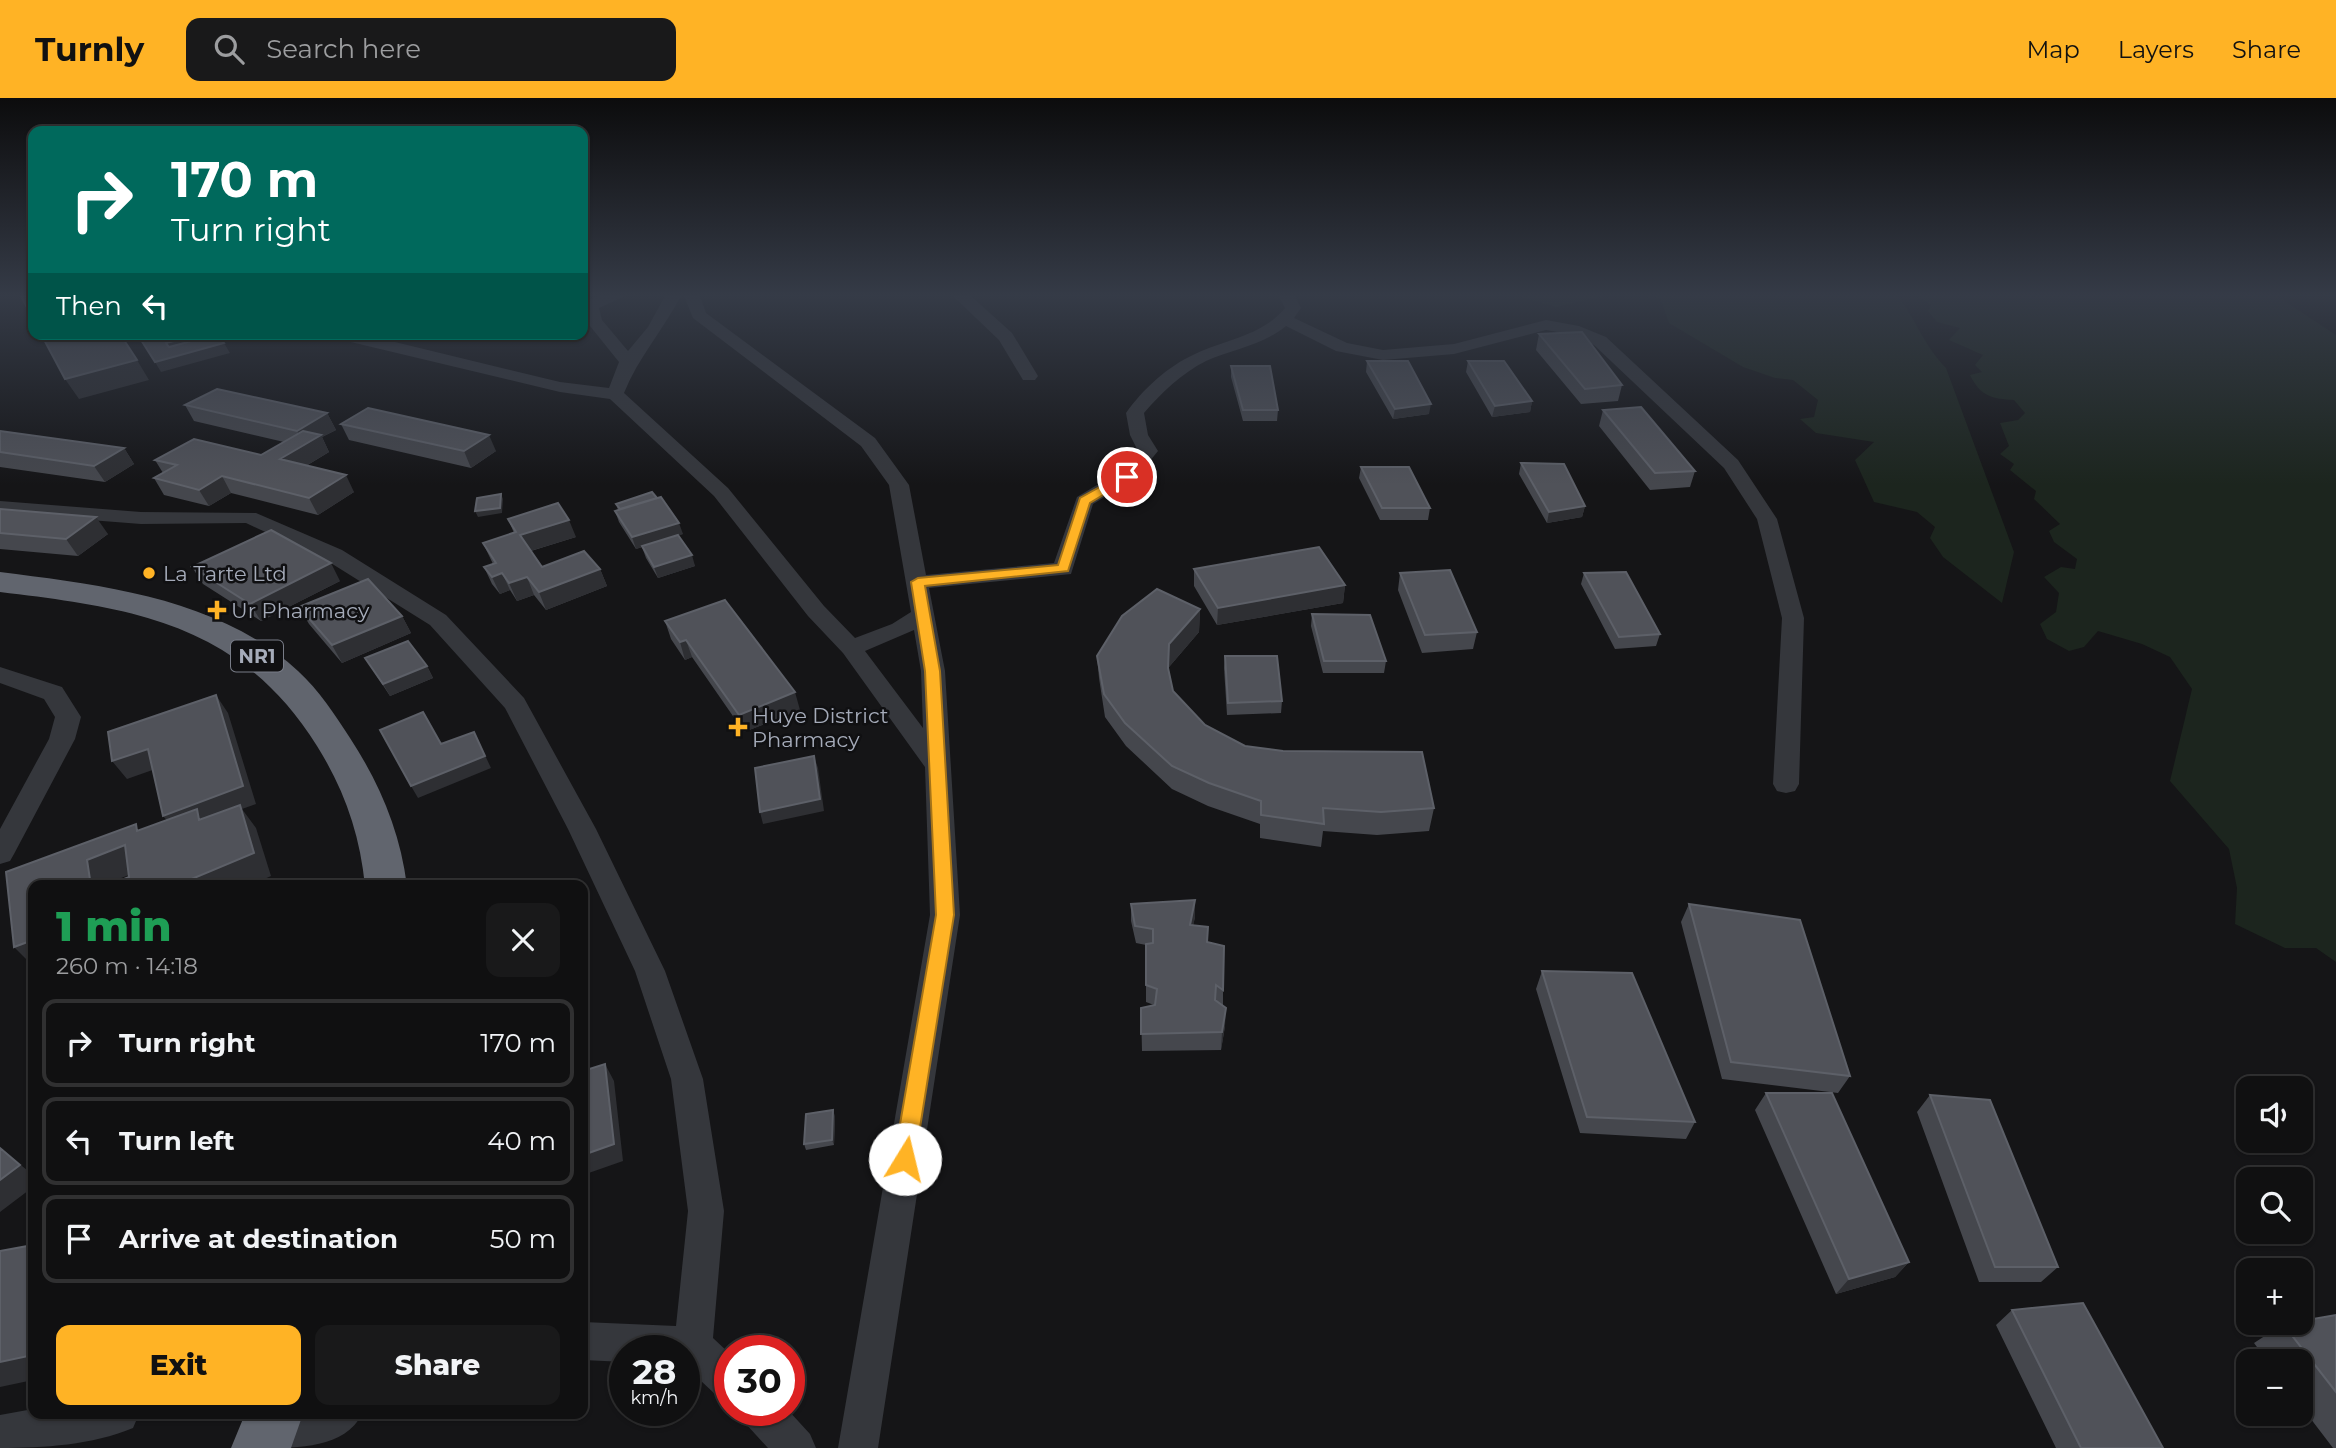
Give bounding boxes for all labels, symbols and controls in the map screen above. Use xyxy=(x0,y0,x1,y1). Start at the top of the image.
search box xyxy=(186,18,676,81)
text: Turnly xyxy=(35,29,144,69)
icon: search xyxy=(210,30,248,68)
text: Search here xyxy=(266,33,421,65)
text: Map xyxy=(2026,35,2080,64)
text: Layers xyxy=(2118,35,2194,64)
text: Share xyxy=(2232,35,2301,64)
text: 170 m xyxy=(171,150,318,209)
icon: right xyxy=(56,154,147,245)
text: Turn right xyxy=(171,210,331,249)
icon: left xyxy=(136,287,174,325)
text: Then xyxy=(56,290,122,322)
pin xyxy=(1097,447,1157,507)
icon: arrive xyxy=(1108,458,1146,496)
place label: La Tarte Ltd xyxy=(163,561,287,586)
marker: La Tarte Ltd xyxy=(141,565,157,581)
place label: Ur Pharmacy xyxy=(231,598,370,623)
marker: Ur Pharmacy xyxy=(209,602,225,618)
road number: NR1 xyxy=(231,640,283,671)
place label: Huye District Pharmacy xyxy=(752,703,889,752)
marker: Huye District Pharmacy xyxy=(730,719,746,735)
text: 1 min xyxy=(56,900,172,952)
button: close xyxy=(486,903,560,977)
text: 260 m · 14:18 xyxy=(56,952,198,980)
icon: right xyxy=(60,1024,98,1062)
text: Turn right xyxy=(119,1027,255,1059)
text: 170 m xyxy=(480,1027,556,1059)
map controls xyxy=(2236,1076,2313,1426)
button: sound xyxy=(2236,1076,2313,1153)
icon: left xyxy=(60,1122,98,1160)
position arrow xyxy=(868,1122,942,1196)
text: Turn left xyxy=(119,1125,235,1157)
text: 40 m xyxy=(487,1125,556,1157)
button: search xyxy=(2236,1167,2313,1244)
icon: arrive xyxy=(60,1220,98,1258)
text: Arrive at destination xyxy=(119,1223,398,1255)
text: 50 m xyxy=(490,1223,556,1255)
button: + xyxy=(2236,1258,2313,1335)
button: Exit xyxy=(56,1325,301,1405)
button: Share xyxy=(315,1325,560,1405)
speed limit sign: 30 xyxy=(714,1335,805,1426)
button: − xyxy=(2236,1349,2313,1426)
text: 28 xyxy=(633,1350,676,1393)
text: km/h xyxy=(630,1387,679,1409)

